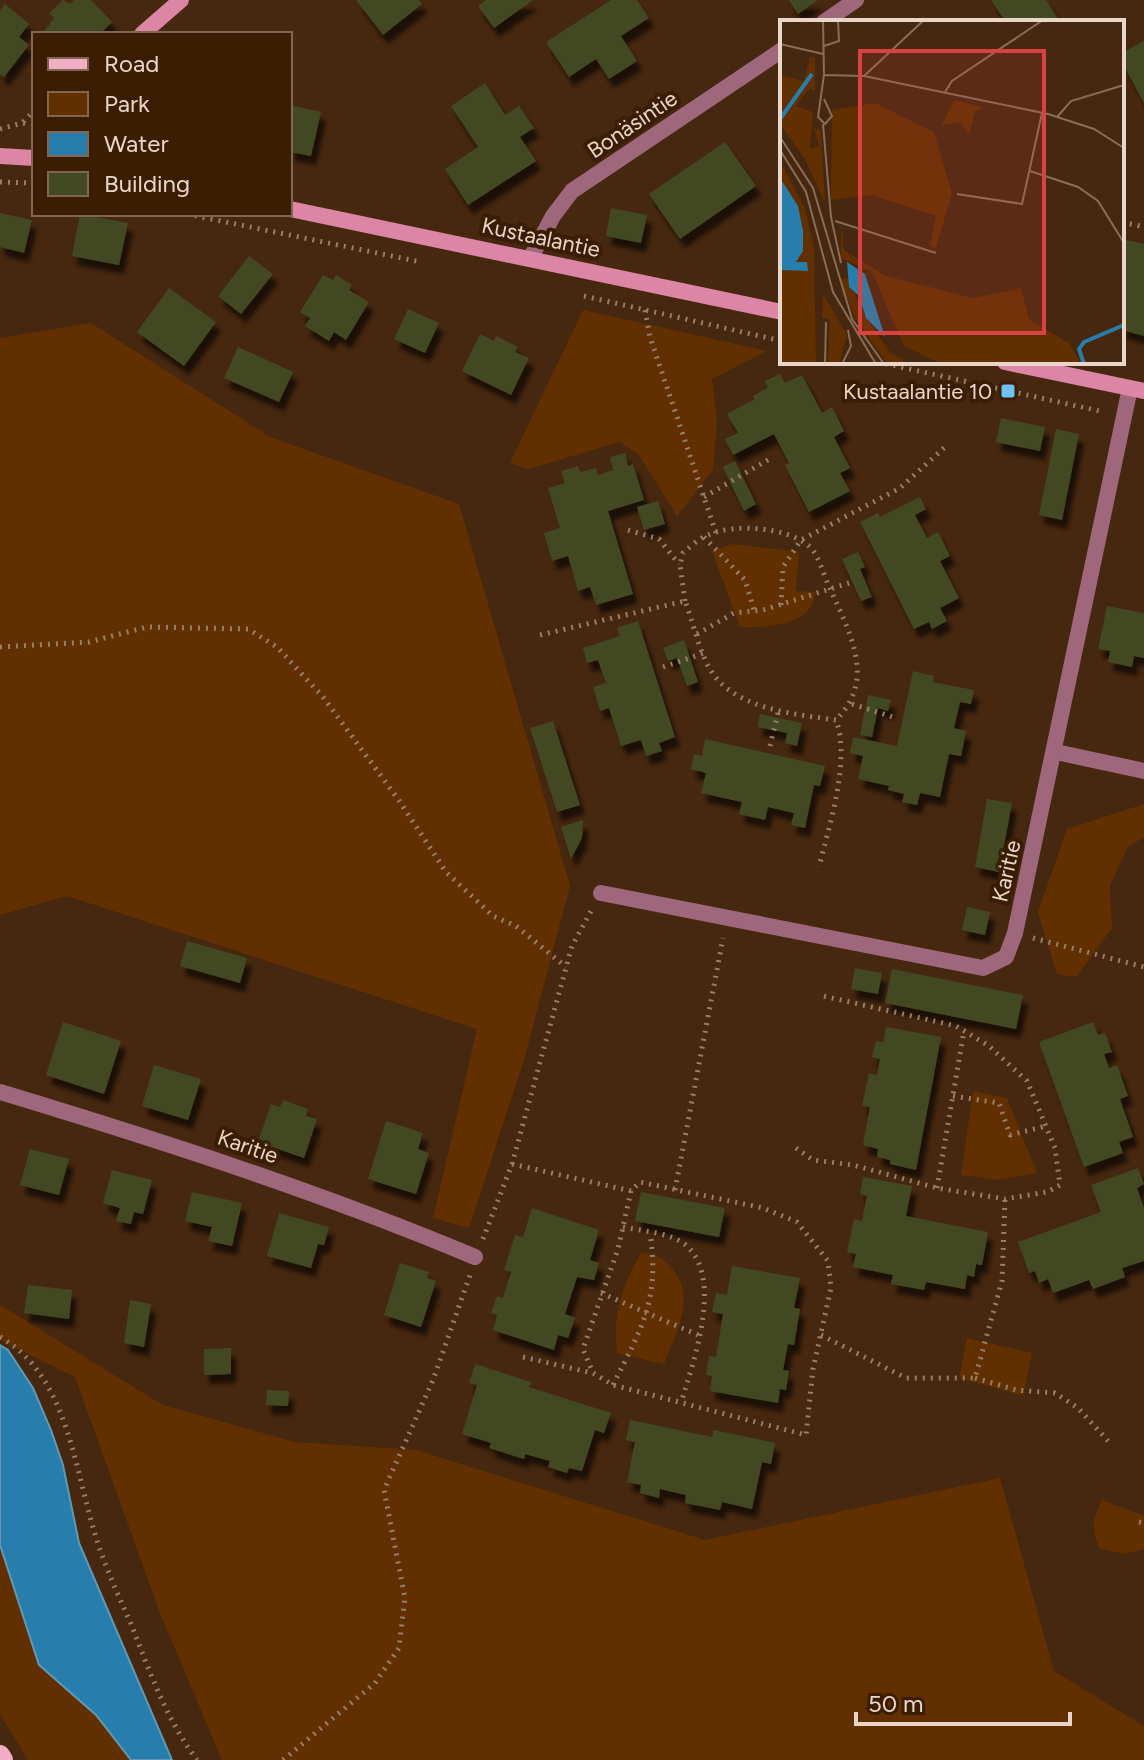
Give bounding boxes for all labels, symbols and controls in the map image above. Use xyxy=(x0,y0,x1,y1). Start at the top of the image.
inset map xyxy=(780,20,1124,364)
legend xyxy=(32,32,292,216)
text: Road xyxy=(104,49,159,78)
street label: Bonäsintie xyxy=(582,84,682,164)
text: Park xyxy=(104,89,150,118)
text: Water xyxy=(104,129,169,158)
text: Building xyxy=(104,169,190,198)
street label: Kustaalantie xyxy=(479,212,603,263)
place label: Kustaalantie 10 xyxy=(843,378,992,405)
marker: Kustaalantie 10 xyxy=(999,382,1017,400)
street label: Karitie xyxy=(986,838,1027,905)
street label: Karitie xyxy=(214,1124,282,1169)
scale bar xyxy=(856,1676,1070,1726)
text: 50 m xyxy=(868,1689,924,1718)

